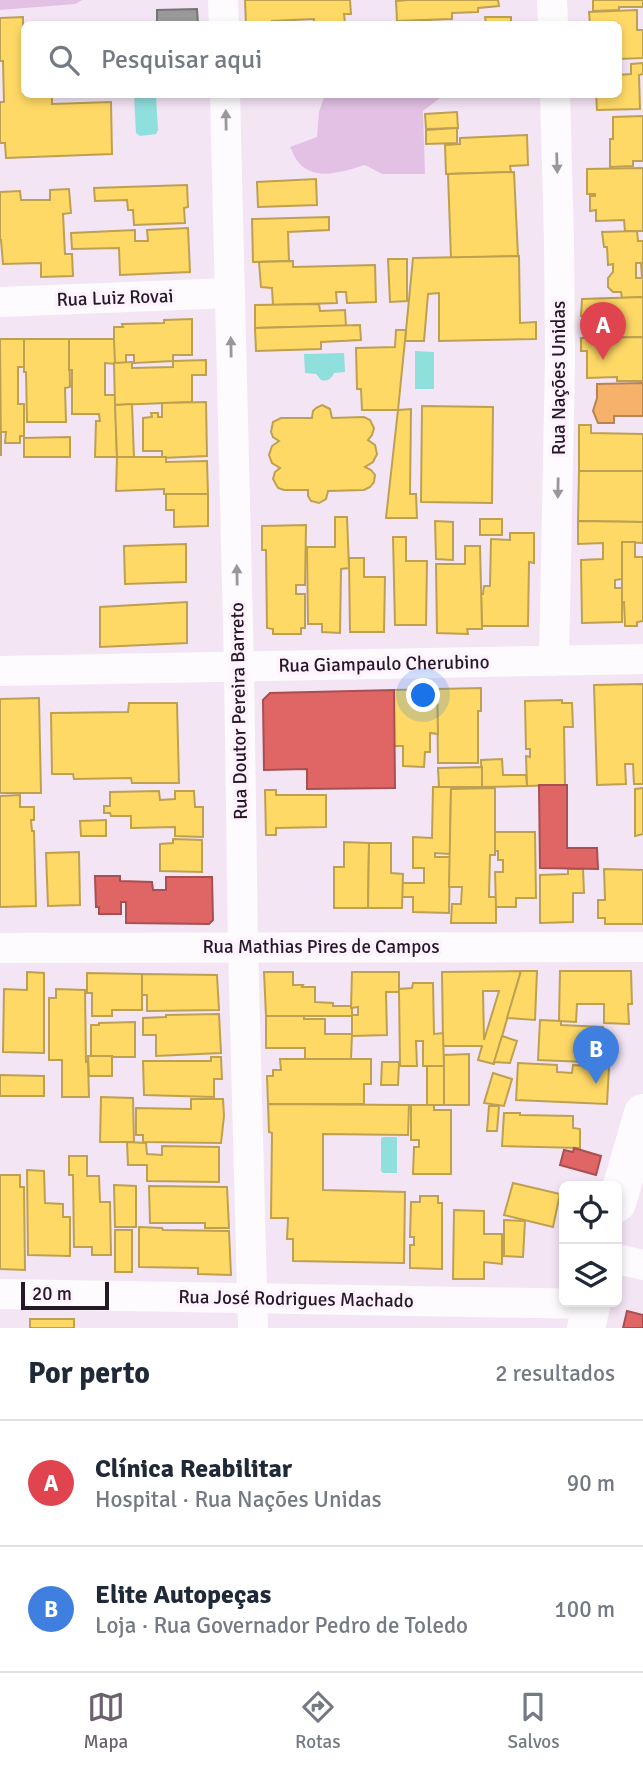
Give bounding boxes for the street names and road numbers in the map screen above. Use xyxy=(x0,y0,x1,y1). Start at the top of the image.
street label: Rua Luiz Rovai xyxy=(56,284,174,312)
street label: Rua Nações Unidas xyxy=(547,301,571,455)
street label: Rua Doutor Pereira Barreto xyxy=(225,602,253,820)
street label: Rua Giampaulo Cherubino xyxy=(278,650,490,678)
street label: Rua Mathias Pires de Campos xyxy=(203,935,439,959)
street label: Rua José Rodrigues Machado xyxy=(178,1285,414,1313)

